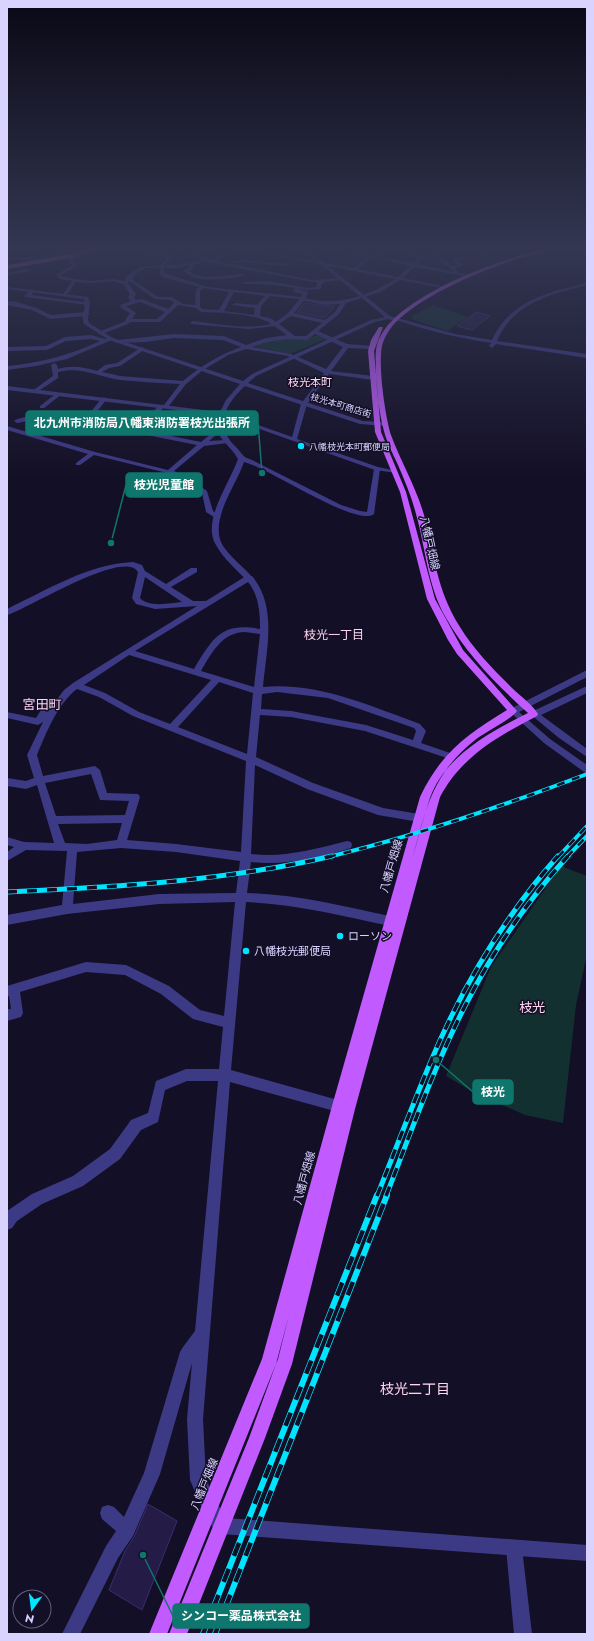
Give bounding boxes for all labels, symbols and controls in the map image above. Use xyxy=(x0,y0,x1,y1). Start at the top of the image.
district label: 枝光本町 xyxy=(288,374,332,390)
street label: 枝光本町商店街 xyxy=(309,390,373,420)
callout: 北九州市消防局八幡東消防署枝光出張所 xyxy=(26,411,258,435)
text: 北九州市消防局八幡東消防署枝光出張所 xyxy=(34,414,250,432)
place label: 八幡枝光本町郵便局 xyxy=(309,440,390,453)
marker: 八幡枝光本町郵便局 xyxy=(296,441,306,451)
callout: 枝光児童館 xyxy=(126,473,202,497)
text: 枝光児童館 xyxy=(134,476,194,494)
street label: 八幡戸畑線 xyxy=(416,514,444,572)
district label: 枝光一丁目 xyxy=(304,626,364,644)
district label: 宮田町 xyxy=(22,695,62,714)
street label: 八幡戸畑線 xyxy=(376,837,406,895)
place label: ローソン xyxy=(348,928,392,944)
marker: ローソン xyxy=(335,931,345,941)
place label: 八幡枝光郵便局 xyxy=(254,943,331,959)
marker: 八幡枝光郵便局 xyxy=(241,946,251,956)
district label: 枝光 xyxy=(519,998,545,1017)
callout: 枝光 xyxy=(473,1080,513,1104)
text: 枝光 xyxy=(481,1083,505,1101)
street label: 八幡戸畑線 xyxy=(289,1149,319,1207)
district label: 枝光二丁目 xyxy=(380,1379,450,1399)
street label: 八幡戸畑線 xyxy=(186,1456,222,1512)
north arrow xyxy=(12,1589,52,1629)
callout: シンコー薬品株式会社 xyxy=(173,1604,309,1628)
text: シンコー薬品株式会社 xyxy=(181,1607,301,1625)
text: N xyxy=(23,1610,36,1628)

